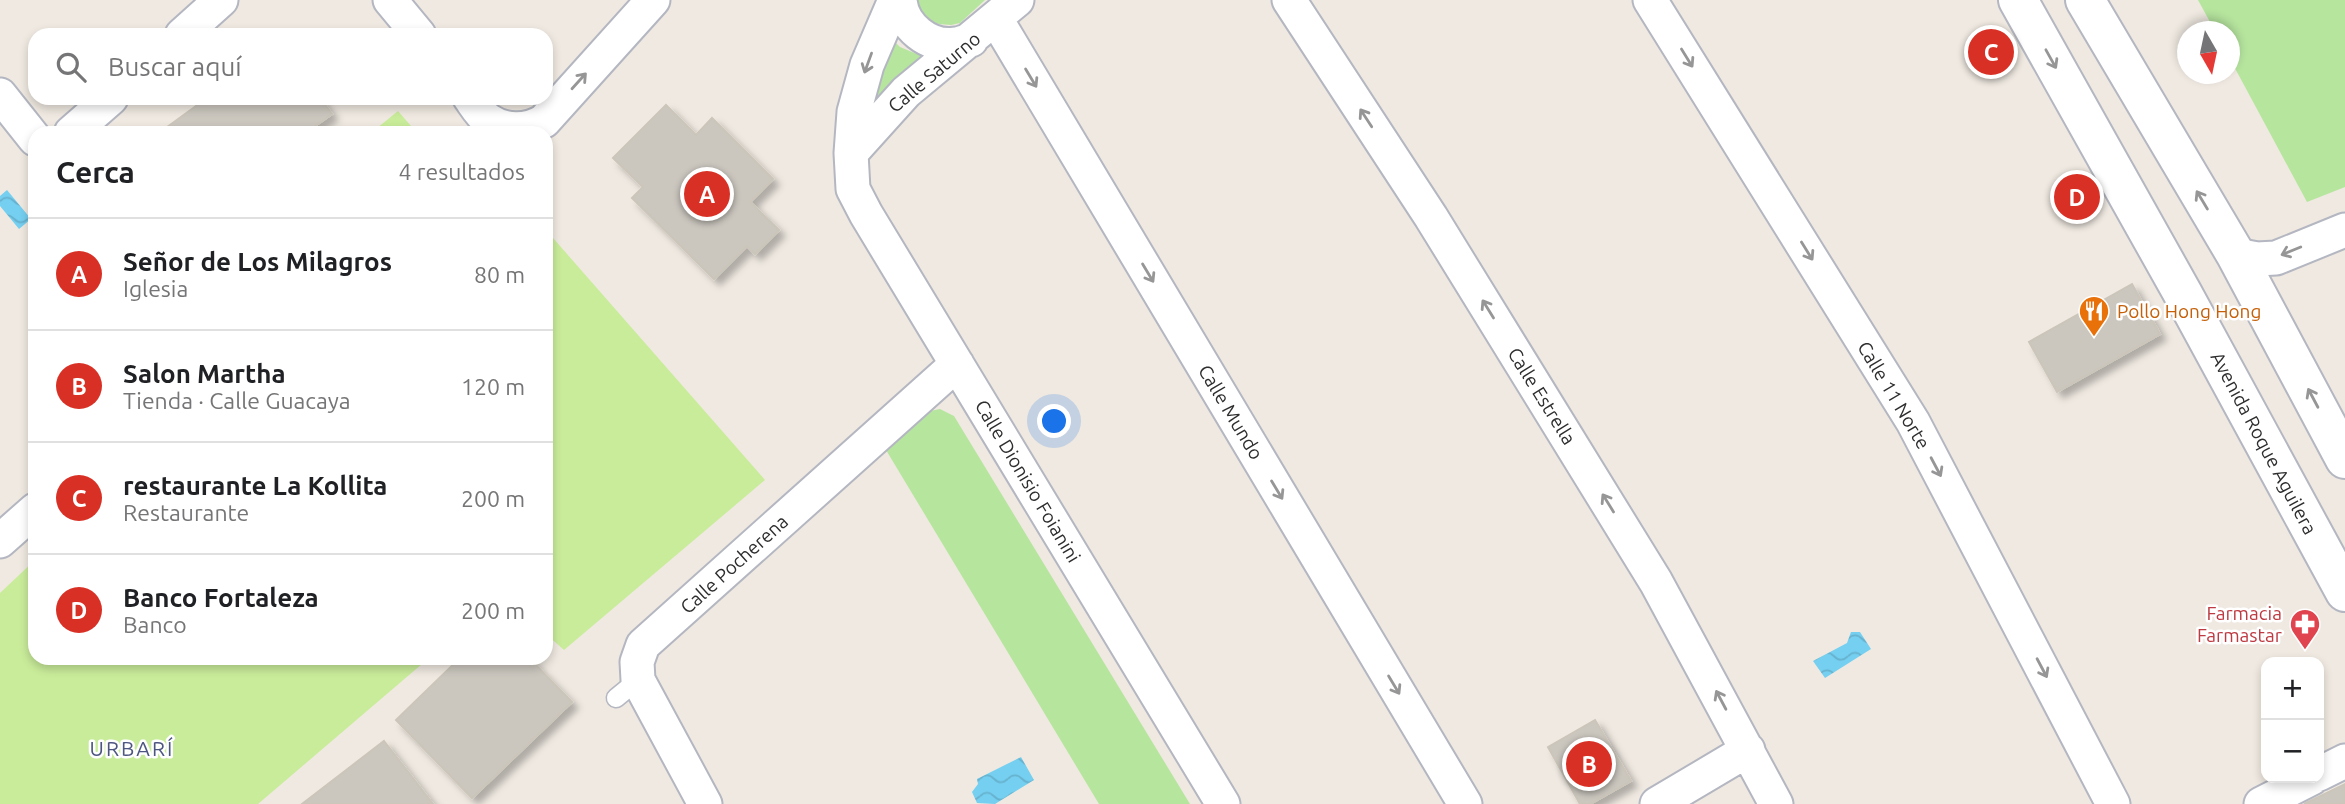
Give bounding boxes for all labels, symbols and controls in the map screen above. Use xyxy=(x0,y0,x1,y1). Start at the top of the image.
north arrow xyxy=(2177,21,2240,84)
pin: C xyxy=(1968,26,2014,78)
street label: Calle Saturno xyxy=(883,27,985,117)
search box xyxy=(28,28,553,105)
one-way arrow xyxy=(1680,47,1694,67)
icon: search xyxy=(52,48,90,86)
one-way arrow xyxy=(2044,49,2058,69)
one-way arrow xyxy=(861,51,874,73)
text: Buscar aquí xyxy=(108,52,242,81)
one-way arrow xyxy=(1025,68,1039,88)
one-way arrow xyxy=(571,72,587,90)
one-way arrow xyxy=(1359,108,1373,128)
text: Cerca xyxy=(56,155,135,189)
text: 4 resultados xyxy=(399,159,525,184)
pin: A xyxy=(684,168,730,220)
pin: D xyxy=(2054,171,2100,223)
one-way arrow xyxy=(2195,190,2209,210)
one-way arrow xyxy=(1800,240,1814,260)
one-way arrow xyxy=(2281,246,2303,259)
text: Señor de Los Milagros xyxy=(123,247,392,276)
text: A xyxy=(71,262,87,287)
text: 80 m xyxy=(474,262,525,287)
one-way arrow xyxy=(1141,263,1155,283)
text: Iglesia xyxy=(123,276,188,301)
restaurant icon: Pollo Hong Hong xyxy=(2077,294,2111,338)
one-way arrow xyxy=(1481,300,1495,320)
place label: Pollo Hong Hong xyxy=(2117,300,2261,322)
street label: Calle 11 Norte xyxy=(1853,337,1935,453)
street label: Calle Estrella xyxy=(1504,344,1580,448)
street label: Avenida Roque Aguilera xyxy=(2207,348,2321,538)
text: Salon Martha xyxy=(123,359,286,388)
street label: Calle Mundo xyxy=(1194,361,1268,463)
text: B xyxy=(71,374,87,399)
text: 120 m xyxy=(461,374,525,399)
text: Tienda · Calle Guacaya xyxy=(123,388,351,413)
one-way arrow xyxy=(2306,388,2320,409)
street label: Calle Dionisio Foianini xyxy=(971,396,1085,566)
your location xyxy=(1037,404,1071,438)
one-way arrow xyxy=(1930,456,1944,477)
text: restaurante La Kollita xyxy=(123,471,387,500)
one-way arrow xyxy=(1271,479,1285,499)
text: C xyxy=(72,486,86,511)
text: 200 m xyxy=(461,486,525,511)
one-way arrow xyxy=(1600,494,1615,513)
text: Restaurante xyxy=(123,500,249,525)
street label: Calle Pocherena xyxy=(676,510,792,618)
text: Banco Fortaleza xyxy=(123,583,319,612)
text: D xyxy=(71,598,87,623)
text: 200 m xyxy=(461,598,525,623)
place label: Farmacia Farmastar xyxy=(2197,602,2282,646)
pharmacy icon: Farmacia Farmastar xyxy=(2288,607,2322,651)
text: Banco xyxy=(123,612,187,637)
map controls xyxy=(2261,657,2324,783)
button: + xyxy=(2261,657,2324,720)
one-way arrow xyxy=(2035,658,2049,678)
one-way arrow xyxy=(1387,674,1401,694)
one-way arrow xyxy=(1714,691,1728,711)
button: − xyxy=(2261,720,2324,783)
district label: URBARÍ xyxy=(90,736,174,760)
pin: B xyxy=(1566,738,1612,790)

